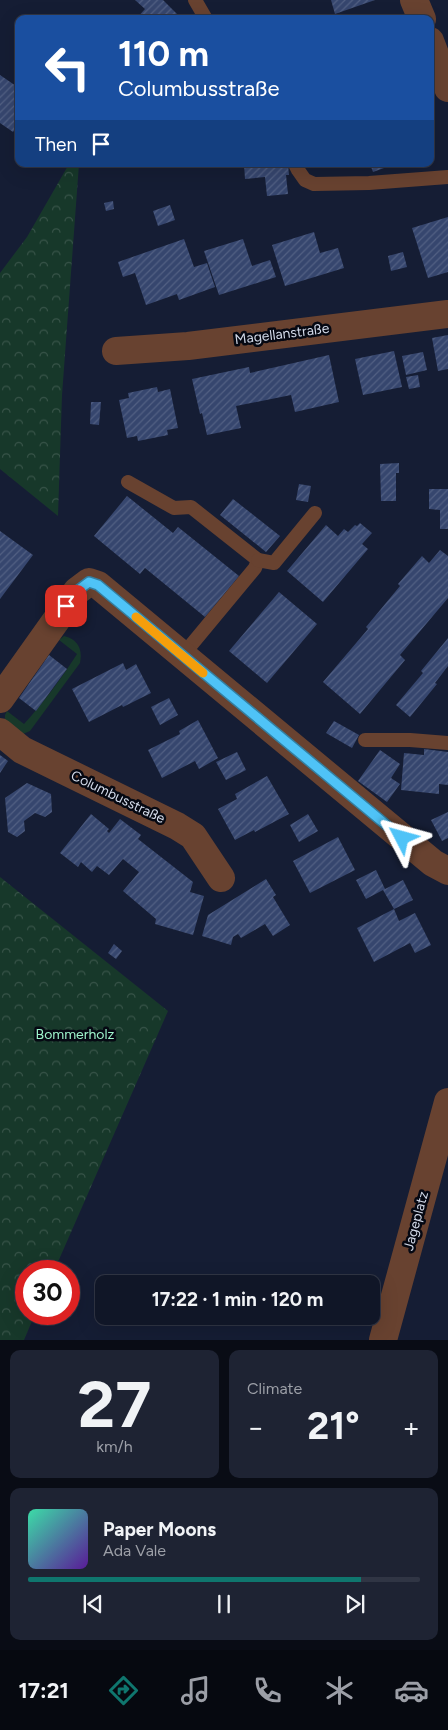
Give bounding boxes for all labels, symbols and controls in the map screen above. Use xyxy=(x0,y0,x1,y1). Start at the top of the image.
text: 110 m xyxy=(118,33,209,75)
icon: left xyxy=(35,35,100,100)
text: Columbusstraße xyxy=(118,75,280,102)
icon: arrive xyxy=(87,130,115,158)
text: Then xyxy=(35,133,77,156)
street label: Magellanstraße xyxy=(234,320,331,348)
pin xyxy=(45,585,87,627)
icon: arrive xyxy=(52,592,80,620)
street label: Columbusstraße xyxy=(68,767,168,827)
position arrow xyxy=(375,811,427,863)
park label: Bommerholz xyxy=(36,1026,115,1043)
street label: Jageplatz xyxy=(400,1189,432,1253)
speed limit sign: 30 xyxy=(15,1260,80,1325)
text: 17:22 · 1 min · 120 m xyxy=(152,1288,323,1311)
text: 27 xyxy=(78,1365,151,1443)
text: Climate xyxy=(247,1379,302,1398)
text: 21° xyxy=(307,1403,360,1449)
text: − xyxy=(247,1410,264,1444)
text: + xyxy=(403,1410,420,1444)
text: km/h xyxy=(96,1437,133,1456)
text: Paper Moons xyxy=(103,1518,216,1541)
text: Ada Vale xyxy=(103,1541,166,1560)
icon: previous xyxy=(79,1590,107,1618)
icon: pause xyxy=(210,1590,238,1618)
icon: next xyxy=(341,1590,369,1618)
icon: directions xyxy=(106,1673,141,1708)
icon: music xyxy=(178,1673,213,1708)
icon: phone xyxy=(250,1673,285,1708)
icon: climate xyxy=(322,1673,357,1708)
icon: car xyxy=(394,1673,429,1708)
text: 17:21 xyxy=(19,1677,69,1704)

